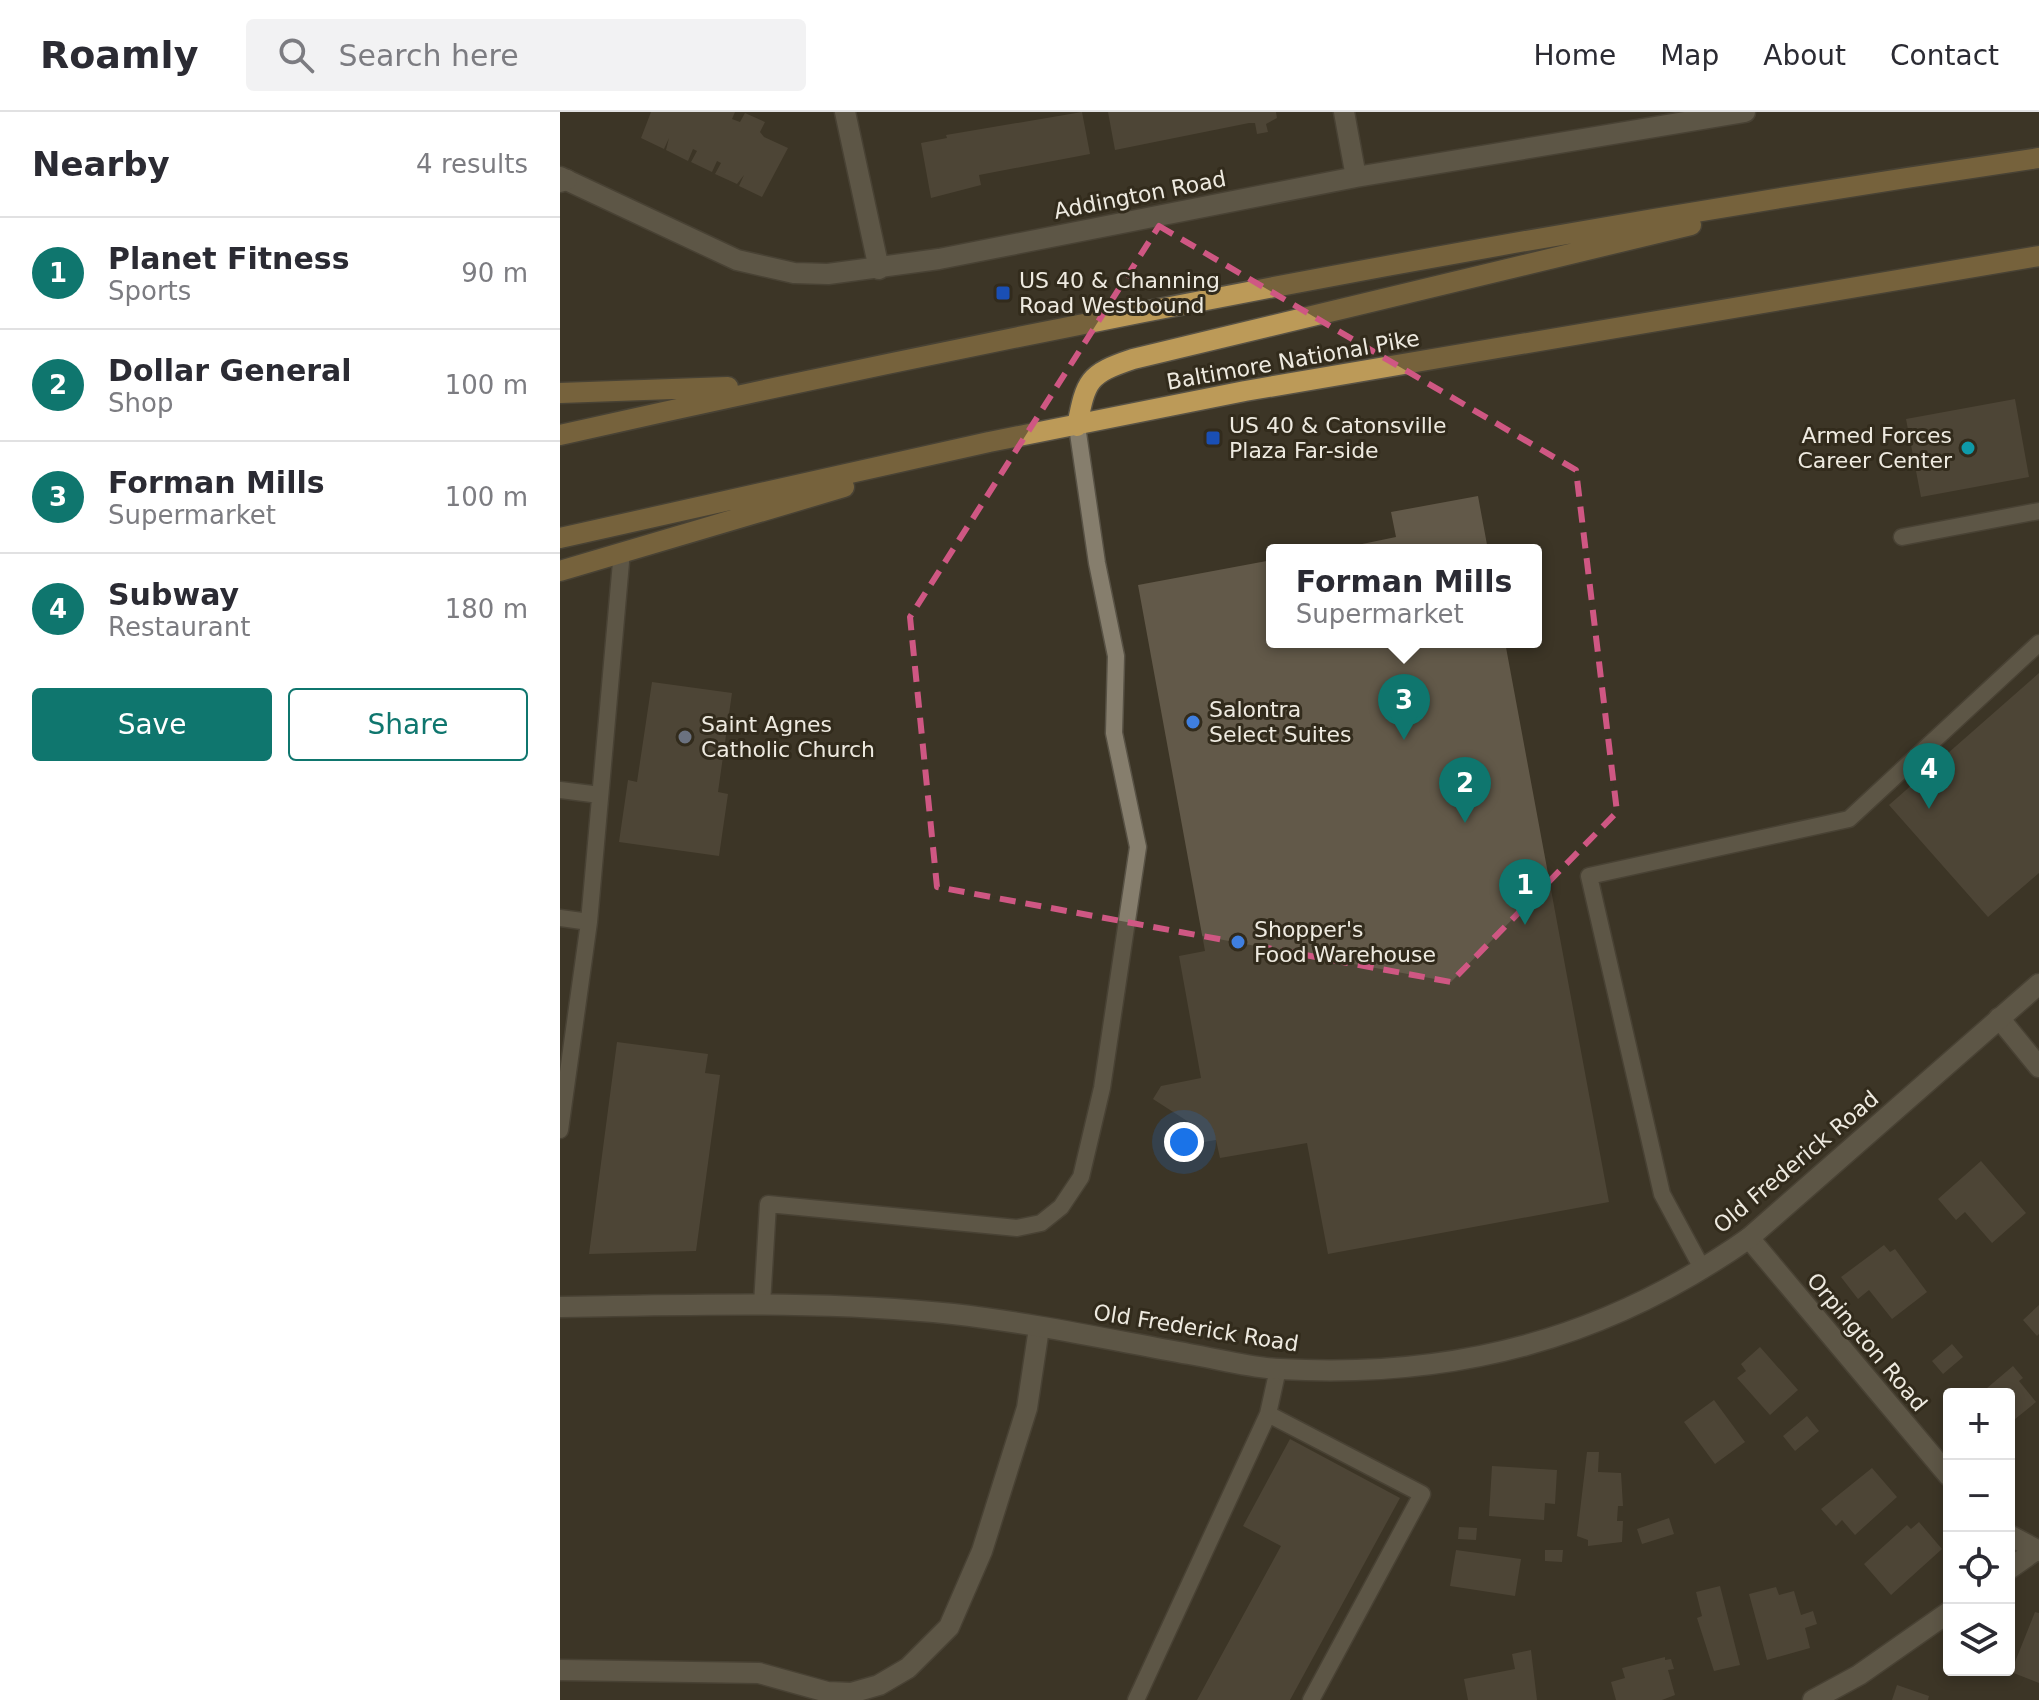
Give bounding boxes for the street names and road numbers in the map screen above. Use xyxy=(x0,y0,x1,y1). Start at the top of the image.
street label: Addington Road xyxy=(1052,166,1228,224)
street label: Baltimore National Pike xyxy=(1165,325,1421,395)
street label: Old Frederick Road xyxy=(1709,1086,1883,1238)
street label: Orpington Road xyxy=(1802,1268,1932,1416)
street label: Old Frederick Road xyxy=(1092,1299,1300,1357)

